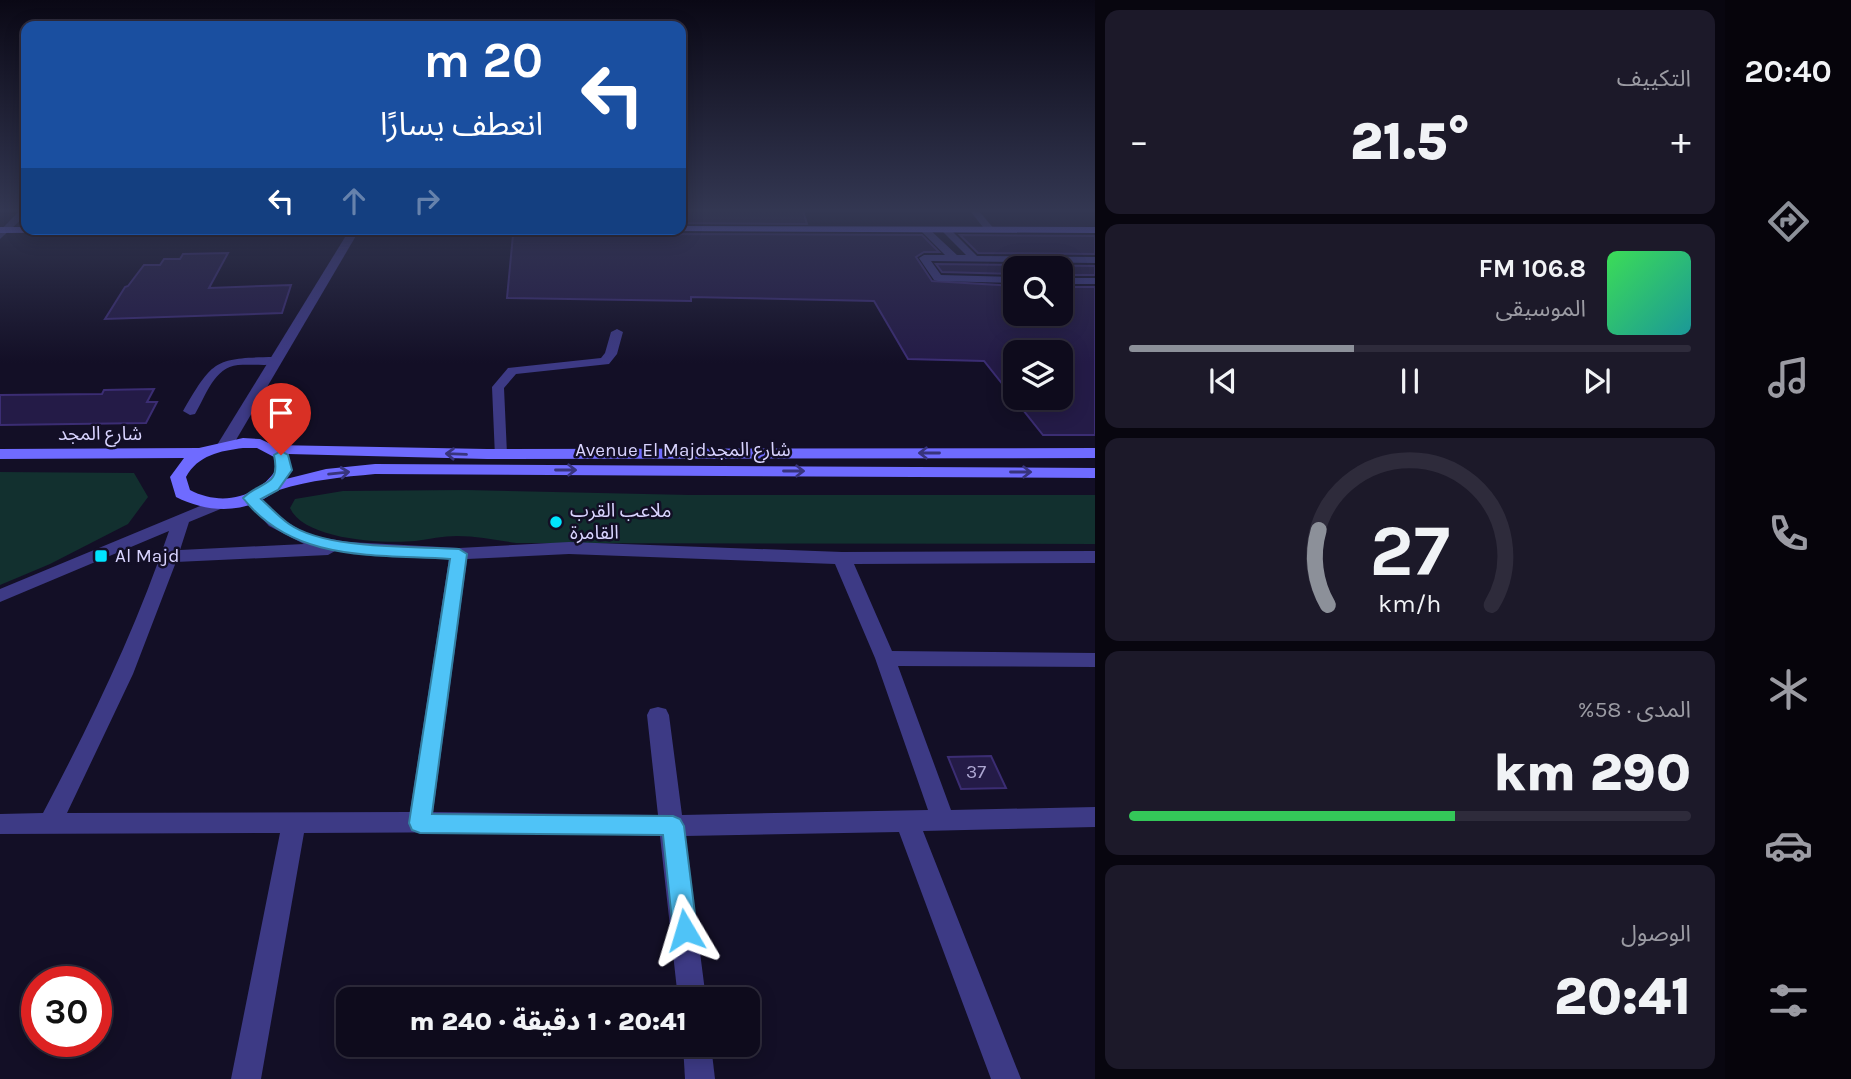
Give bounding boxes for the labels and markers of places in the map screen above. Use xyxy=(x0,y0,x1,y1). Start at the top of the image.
pin xyxy=(251,383,311,455)
place label: ملاعب القرب القامرة xyxy=(570,500,671,544)
marker: ملاعب القرب القامرة xyxy=(548,514,564,530)
place label: Al Majd xyxy=(115,545,180,567)
marker: Al Majd xyxy=(93,548,109,564)

